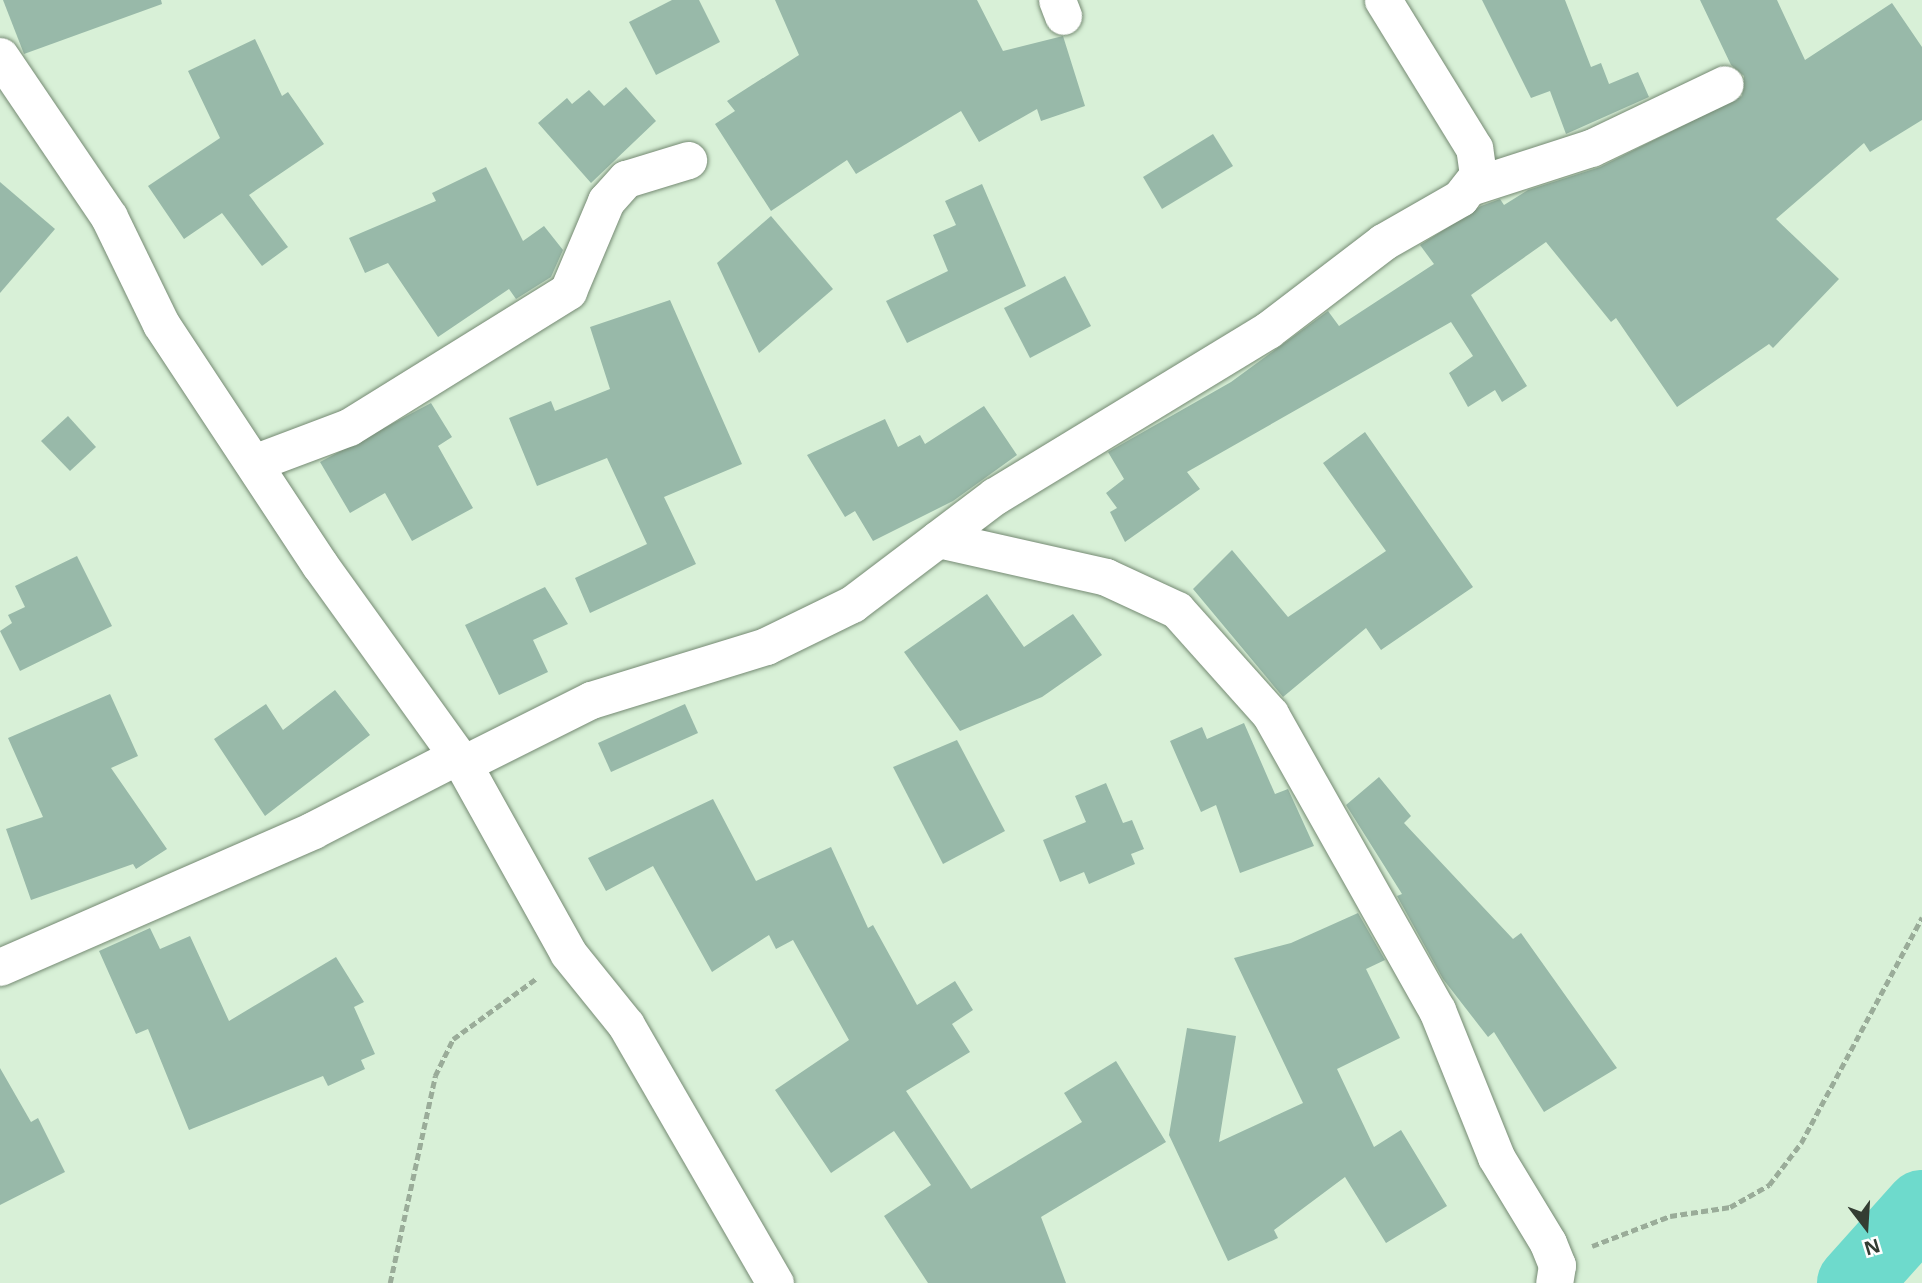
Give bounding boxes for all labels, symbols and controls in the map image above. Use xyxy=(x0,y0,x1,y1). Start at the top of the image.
north arrow xyxy=(1831,1192,1901,1262)
text: N xyxy=(1861,1232,1883,1262)

